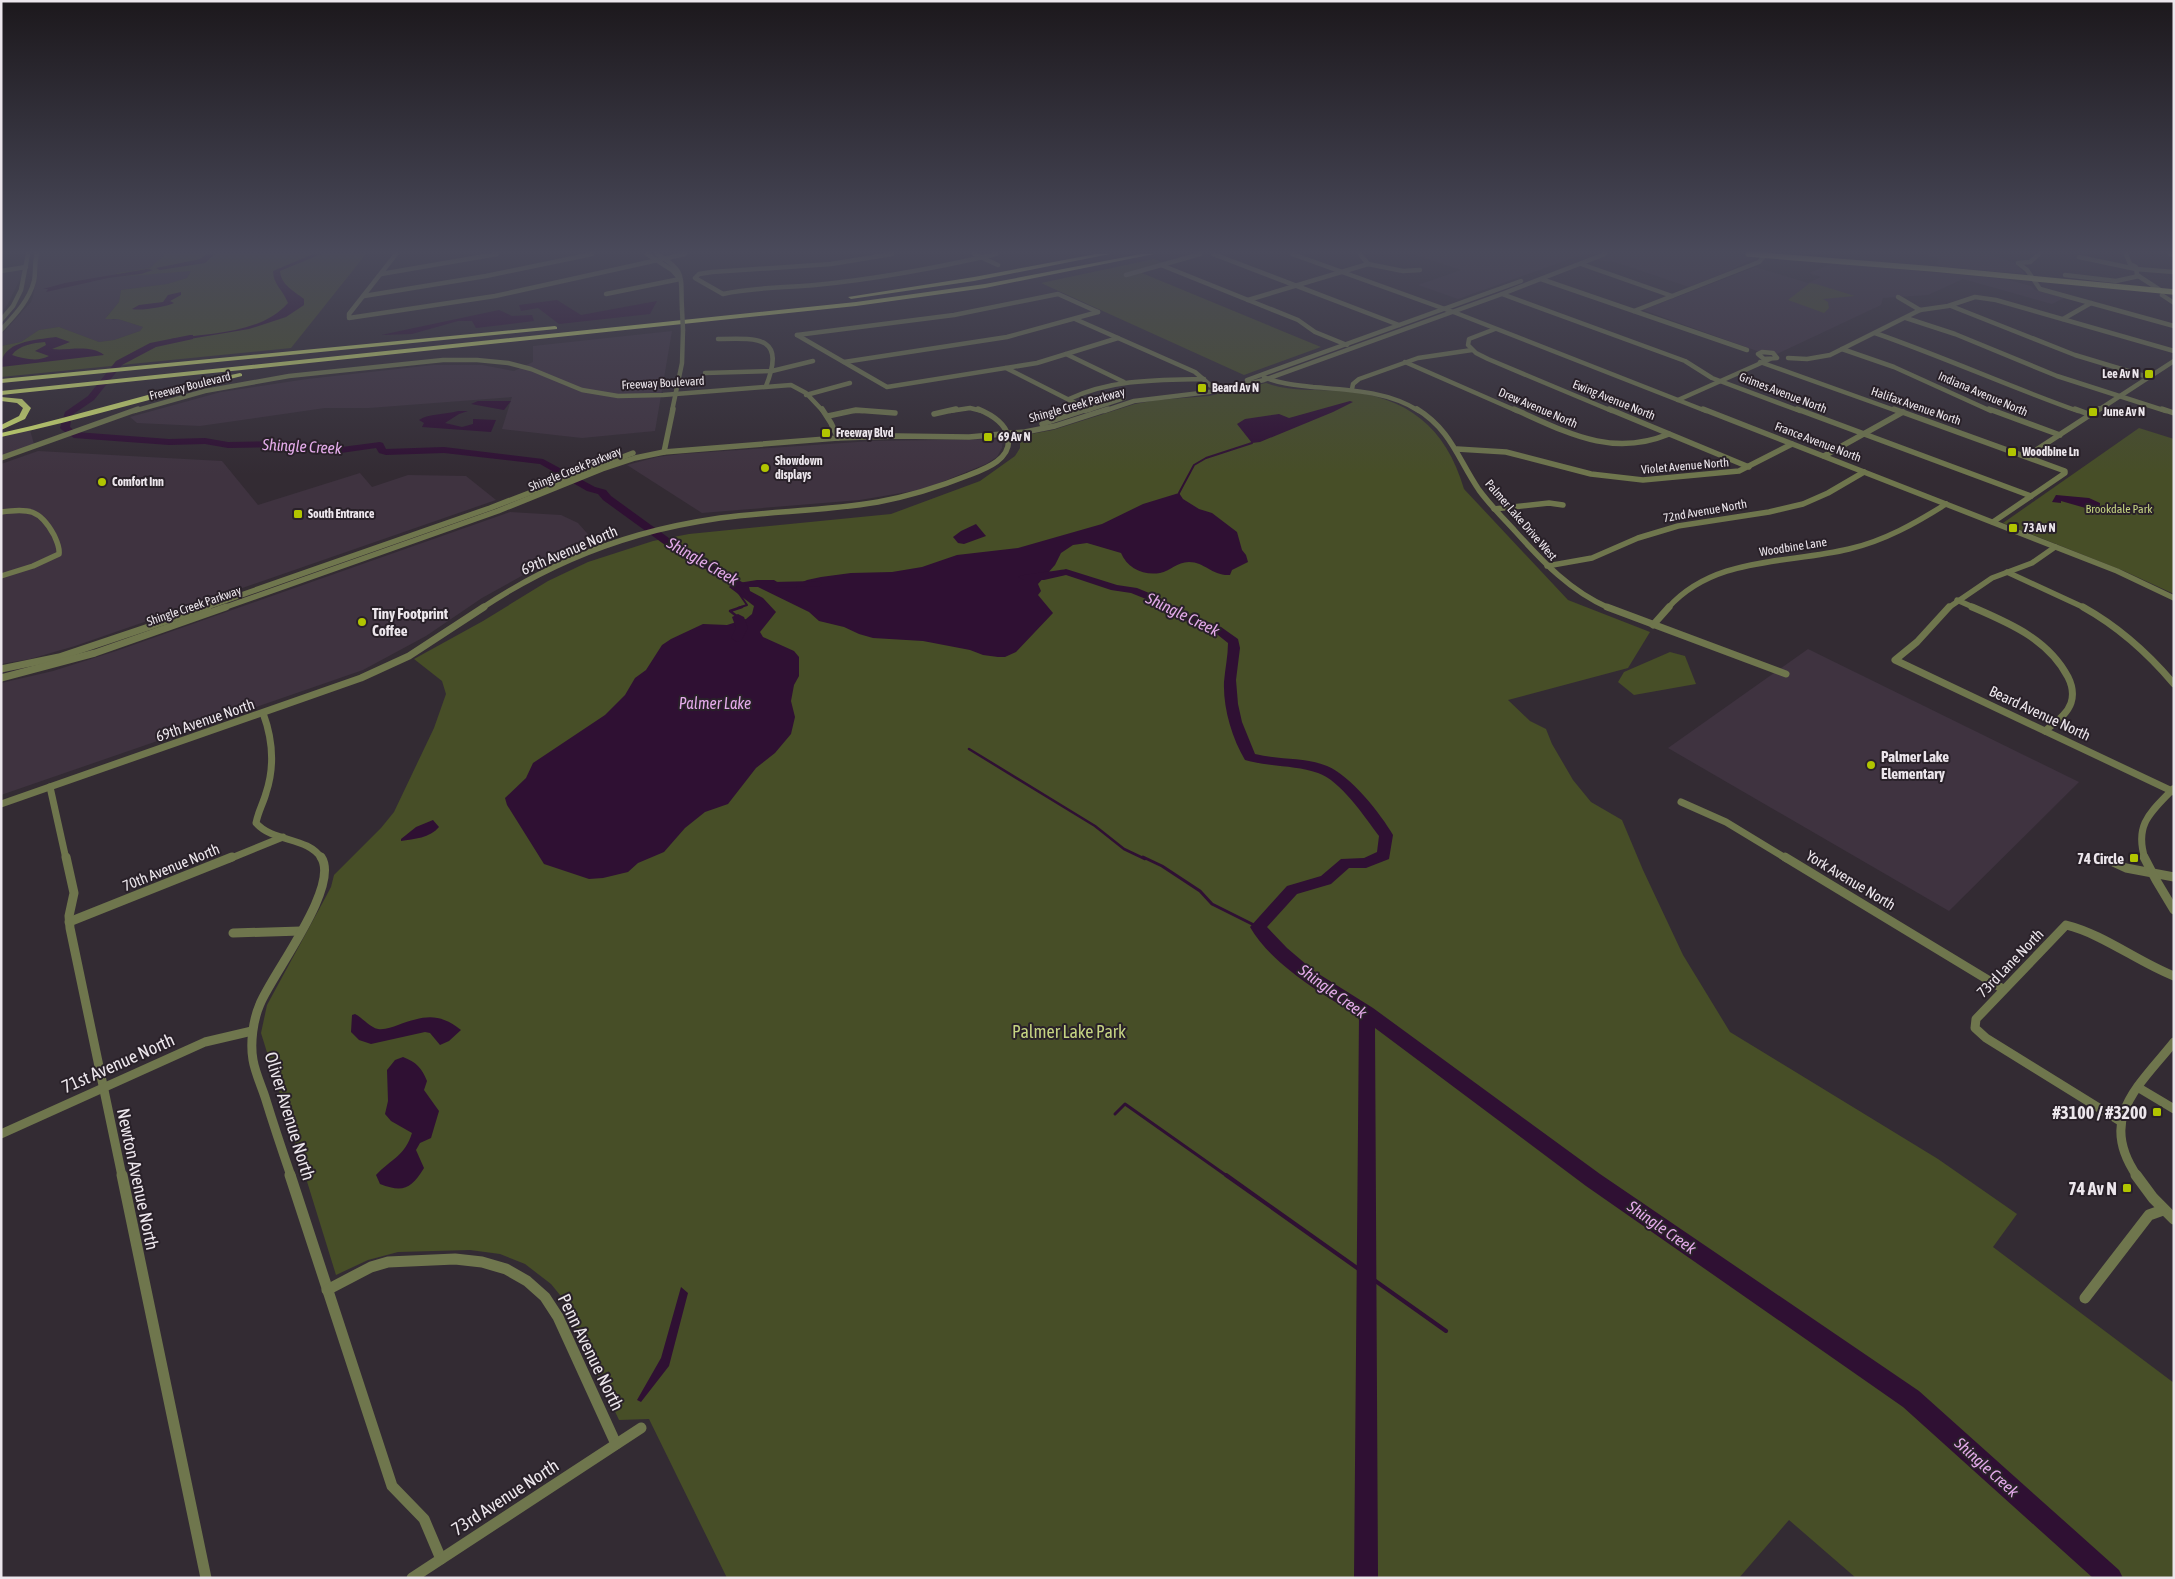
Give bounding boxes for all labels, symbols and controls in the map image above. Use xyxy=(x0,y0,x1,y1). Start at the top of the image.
place label: Lee Av N xyxy=(2102,367,2139,381)
marker: Lee Av N xyxy=(2143,368,2155,380)
street label: Freeway Boulevard xyxy=(148,369,232,403)
street label: Indiana Avenue North xyxy=(1936,369,2030,419)
street label: Grimes Avenue North xyxy=(1737,370,1829,416)
street label: Freeway Boulevard xyxy=(621,374,705,392)
street label: Ewing Avenue North xyxy=(1571,377,1657,423)
place label: Beard Av N xyxy=(1212,381,1259,395)
marker: Beard Av N xyxy=(1196,382,1208,394)
street label: Halifax Avenue North xyxy=(1869,384,1963,428)
street label: Shingle Creek Parkway xyxy=(1027,385,1127,425)
street label: Drew Avenue North xyxy=(1496,385,1580,431)
place label: June Av N xyxy=(2102,405,2145,419)
marker: June Av N xyxy=(2087,406,2099,418)
street label: France Avenue North xyxy=(1773,419,1863,465)
place label: Freeway Blvd xyxy=(836,426,894,440)
marker: Freeway Blvd xyxy=(820,427,832,439)
place label: 69 Av N xyxy=(998,430,1030,444)
marker: 69 Av N xyxy=(982,431,994,443)
water label: Shingle Creek xyxy=(261,435,343,458)
street label: Shingle Creek Parkway xyxy=(526,444,624,494)
place label: Woodbine Ln xyxy=(2021,445,2079,459)
marker: Woodbine Ln xyxy=(2006,446,2018,458)
place label: Showdown displays xyxy=(775,454,823,482)
street label: Violet Avenue North xyxy=(1640,455,1730,477)
marker: Showdown displays xyxy=(759,462,771,474)
place label: Comfort Inn xyxy=(112,475,164,489)
marker: Comfort Inn xyxy=(96,476,108,488)
street label: Palmer Lake Drive West xyxy=(1482,477,1560,564)
street label: 72nd Avenue North xyxy=(1662,497,1748,525)
park label: Brookdale Park xyxy=(2085,502,2153,516)
place label: South Entrance xyxy=(308,507,375,521)
marker: South Entrance xyxy=(292,508,304,520)
place label: 73 Av N xyxy=(2023,521,2055,535)
street label: 69th Avenue North xyxy=(518,522,620,578)
marker: 73 Av N xyxy=(2007,522,2019,534)
water label: Shingle Creek xyxy=(663,533,743,590)
street label: Woodbine Lane xyxy=(1758,535,1828,559)
street label: Shingle Creek Parkway xyxy=(145,583,243,629)
water label: Shingle Creek xyxy=(1142,588,1224,641)
place label: Tiny Footprint Coffee xyxy=(372,605,449,639)
marker: Tiny Footprint Coffee xyxy=(356,616,368,628)
street label: Beard Avenue North xyxy=(1987,682,2093,744)
water label: Palmer Lake xyxy=(679,694,751,712)
street label: 69th Avenue North xyxy=(153,695,257,745)
place label: Palmer Lake Elementary xyxy=(1881,748,1949,782)
marker: Palmer Lake Elementary xyxy=(1865,759,1877,771)
street label: 70th Avenue North xyxy=(120,840,222,894)
street label: York Avenue North xyxy=(1803,847,1899,913)
place label: 74 Circle xyxy=(2077,850,2124,867)
marker: 74 Circle xyxy=(2128,852,2140,864)
street label: 73rd Lane North xyxy=(1973,925,2047,1001)
water label: Shingle Creek xyxy=(1294,960,1371,1023)
park label: Palmer Lake Park xyxy=(1012,1021,1126,1042)
street label: 71st Avenue North xyxy=(58,1029,178,1097)
street label: Oliver Avenue North xyxy=(261,1049,319,1183)
place label: #3100 / #3200 xyxy=(2051,1102,2147,1123)
street label: Newton Avenue North xyxy=(113,1106,163,1252)
marker: #3100 / #3200 xyxy=(2151,1106,2163,1118)
place label: 74 Av N xyxy=(2068,1178,2117,1199)
marker: 74 Av N xyxy=(2121,1182,2133,1194)
water label: Shingle Creek xyxy=(1623,1196,1701,1259)
street label: Penn Avenue North xyxy=(554,1290,628,1414)
water label: Shingle Creek xyxy=(1950,1433,2023,1502)
street label: 73rd Avenue North xyxy=(447,1455,563,1539)

